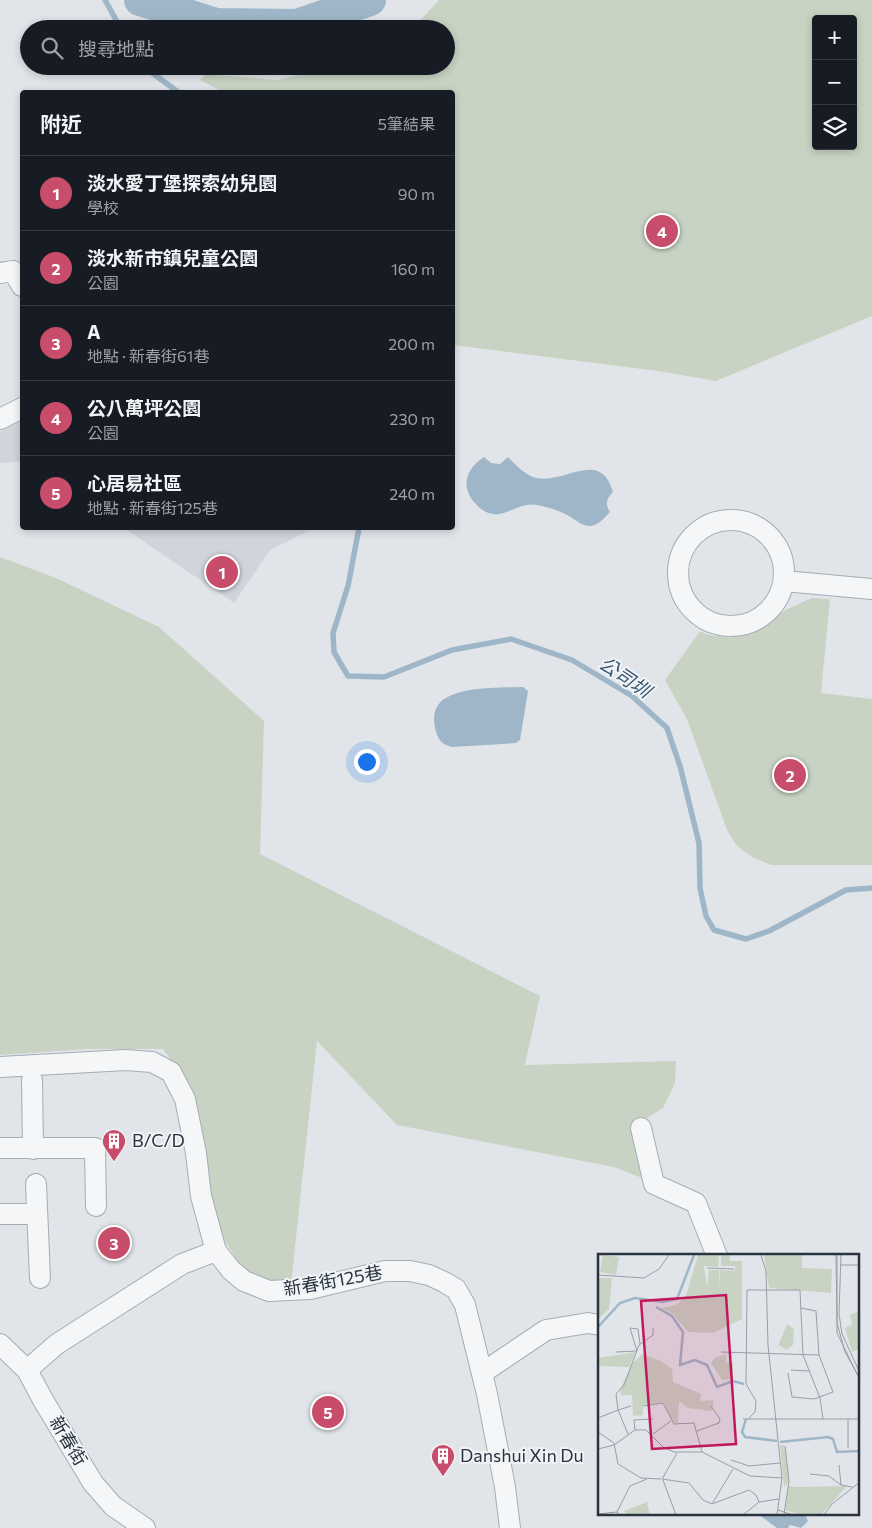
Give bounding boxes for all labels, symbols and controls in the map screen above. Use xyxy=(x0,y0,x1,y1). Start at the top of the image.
map controls xyxy=(812,15,857,150)
button: + xyxy=(812,15,857,60)
search box xyxy=(20,20,455,75)
icon: search xyxy=(38,34,66,62)
text: 搜尋地點 xyxy=(78,37,154,60)
button: − xyxy=(812,60,857,105)
button: layers xyxy=(812,105,857,150)
text: 附近 xyxy=(40,111,82,136)
text: 5筆結果 xyxy=(378,114,435,133)
text: 淡水愛丁堡探索幼兒園 xyxy=(87,171,277,194)
text: 1 xyxy=(52,184,60,203)
text: 90 m xyxy=(398,184,435,203)
text: 學校 xyxy=(87,198,119,217)
pin: 4 xyxy=(646,212,678,250)
text: 淡水新市鎮兒童公園 xyxy=(87,246,258,269)
text: 2 xyxy=(51,259,61,278)
text: 160 m xyxy=(391,259,435,278)
text: 公園 xyxy=(87,273,119,292)
text: A xyxy=(87,320,101,343)
text: 3 xyxy=(51,334,61,353)
text: 200 m xyxy=(388,334,435,353)
text: 地點 · 新春街61巷 xyxy=(87,346,209,365)
text: 公八萬坪公園 xyxy=(87,396,201,419)
text: 4 xyxy=(51,409,61,428)
text: 230 m xyxy=(390,409,435,428)
text: 公園 xyxy=(87,423,119,442)
text: 心居易社區 xyxy=(87,471,182,494)
text: 5 xyxy=(51,484,61,503)
text: 240 m xyxy=(389,484,435,503)
text: 地點 · 新春街125巷 xyxy=(87,498,218,517)
pin: 1 xyxy=(206,553,238,591)
water label: 公司圳 xyxy=(595,651,658,704)
your location xyxy=(354,749,380,775)
pin: 2 xyxy=(774,756,806,794)
building icon: B/C/D xyxy=(101,1128,127,1162)
place label: B/C/D xyxy=(132,1129,185,1151)
pin: 3 xyxy=(98,1224,130,1262)
inset map xyxy=(598,1254,860,1516)
street label: 新春街125巷 xyxy=(282,1260,384,1300)
pin: 5 xyxy=(312,1393,344,1431)
street label: 新春街 xyxy=(46,1412,92,1469)
building icon: Danshui Xin Du xyxy=(430,1443,456,1477)
place label: Danshui Xin Du xyxy=(460,1444,584,1466)

